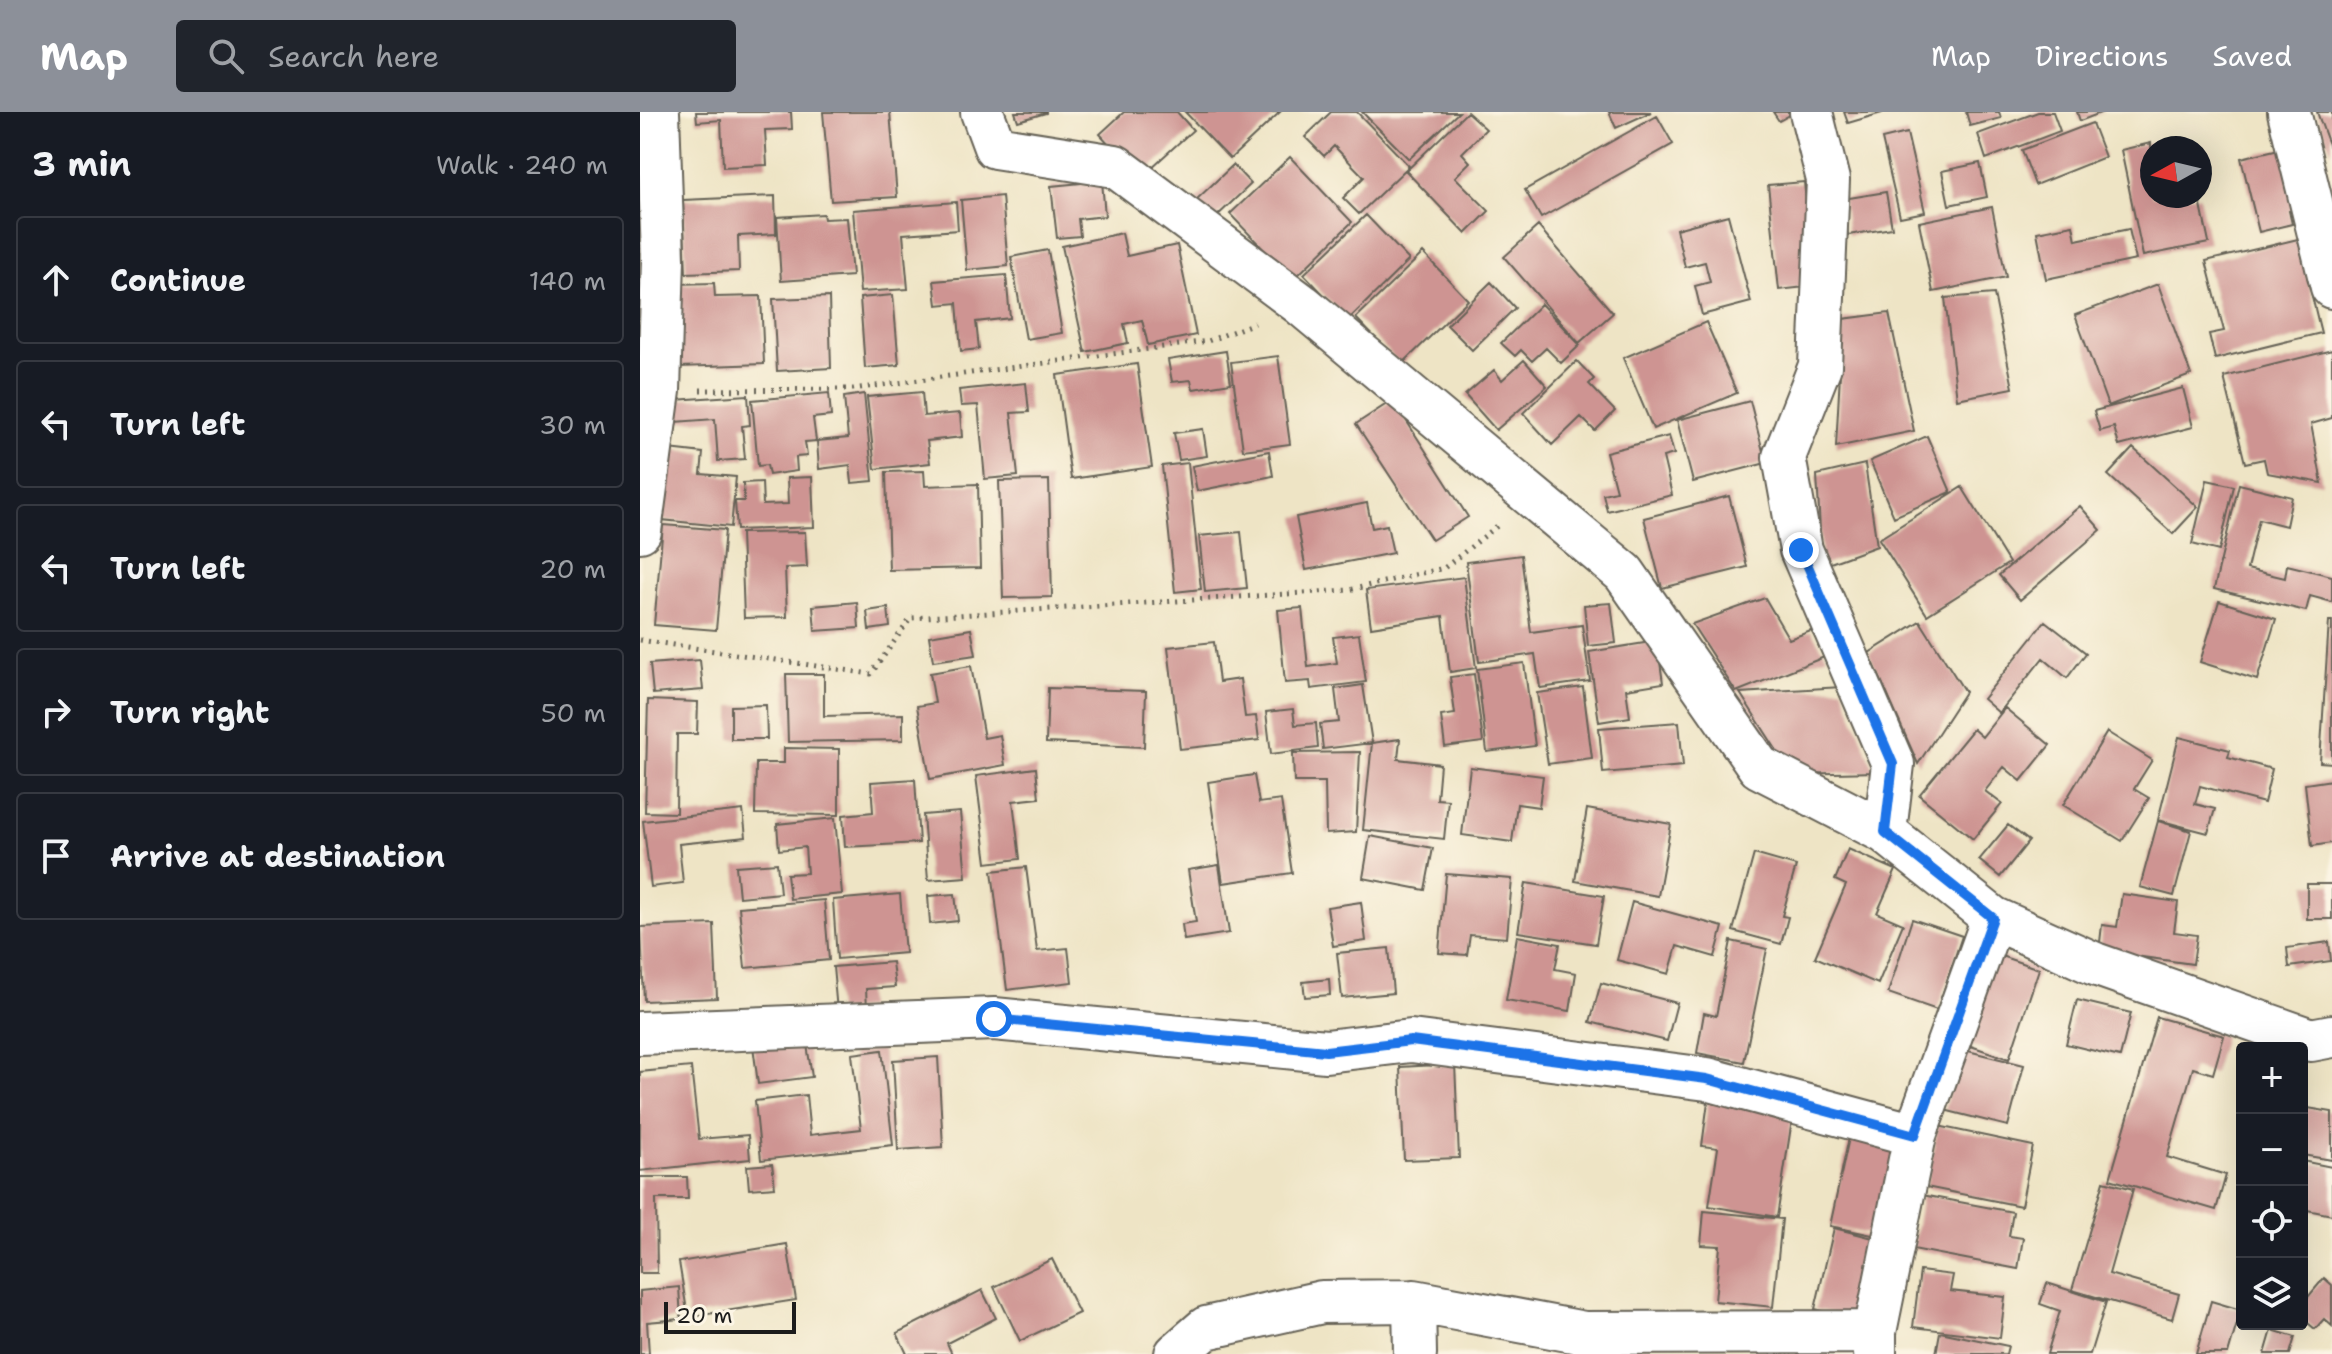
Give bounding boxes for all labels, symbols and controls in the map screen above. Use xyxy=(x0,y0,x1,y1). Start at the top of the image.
search box xyxy=(176,20,736,92)
text: Map xyxy=(40,31,128,82)
icon: search xyxy=(204,34,248,78)
text: Search here xyxy=(268,36,439,77)
text: Map xyxy=(1931,37,1991,75)
text: Directions xyxy=(2035,37,2169,75)
text: Saved xyxy=(2213,37,2292,75)
north arrow xyxy=(2140,136,2212,208)
text: 3 min xyxy=(32,141,131,187)
text: Walk · 240 m xyxy=(436,147,608,182)
icon: ahead xyxy=(34,258,78,302)
text: Continue xyxy=(110,260,246,301)
text: 140 m xyxy=(529,263,606,298)
icon: left xyxy=(34,402,78,446)
text: Turn left xyxy=(110,404,245,445)
text: 30 m xyxy=(539,407,606,442)
route end xyxy=(1783,532,1819,568)
icon: left xyxy=(34,546,78,590)
text: Turn left xyxy=(110,548,245,589)
text: 20 m xyxy=(539,551,606,586)
icon: right xyxy=(34,690,78,734)
text: Turn right xyxy=(110,692,269,733)
text: 50 m xyxy=(541,695,606,730)
icon: arrive xyxy=(34,834,78,878)
text: Arrive at destination xyxy=(110,836,445,877)
route start xyxy=(976,1001,1012,1037)
map controls xyxy=(2236,1042,2308,1330)
button: + xyxy=(2236,1042,2308,1114)
button: − xyxy=(2236,1114,2308,1186)
button: locate xyxy=(2236,1186,2308,1258)
button: layers xyxy=(2236,1258,2308,1330)
scale bar xyxy=(664,1298,796,1334)
text: 20 m xyxy=(676,1301,733,1330)

